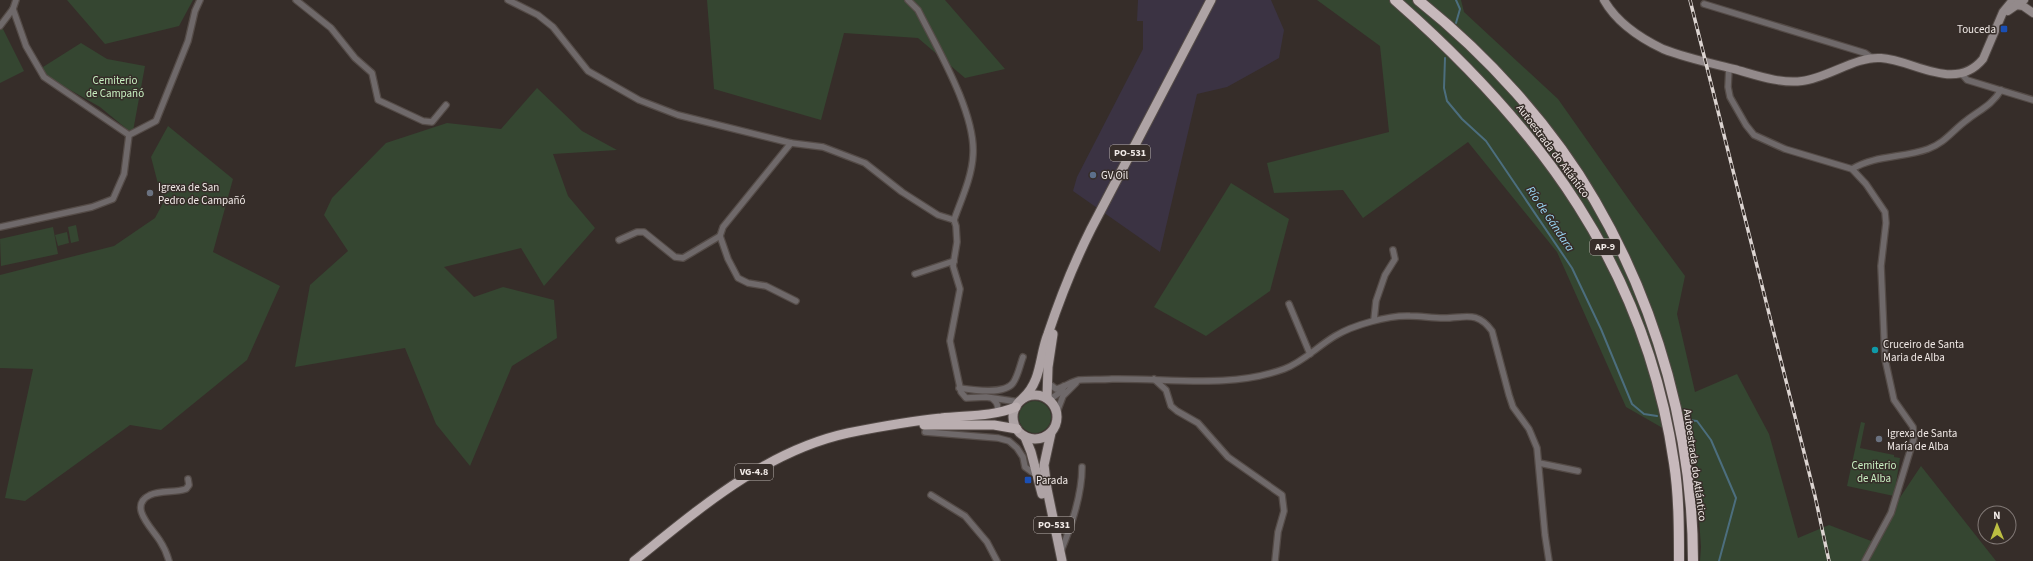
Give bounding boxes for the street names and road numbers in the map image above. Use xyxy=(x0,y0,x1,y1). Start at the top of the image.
street label: Autoestrada do Atlántico xyxy=(1513,101,1593,201)
road number: PO-531 xyxy=(1110,145,1150,161)
road number: AP-9 xyxy=(1590,239,1620,255)
street label: Autoestrada do Atlántico xyxy=(1680,408,1710,522)
road number: VG-4.8 xyxy=(735,464,773,480)
road number: PO-531 xyxy=(1034,517,1074,533)

